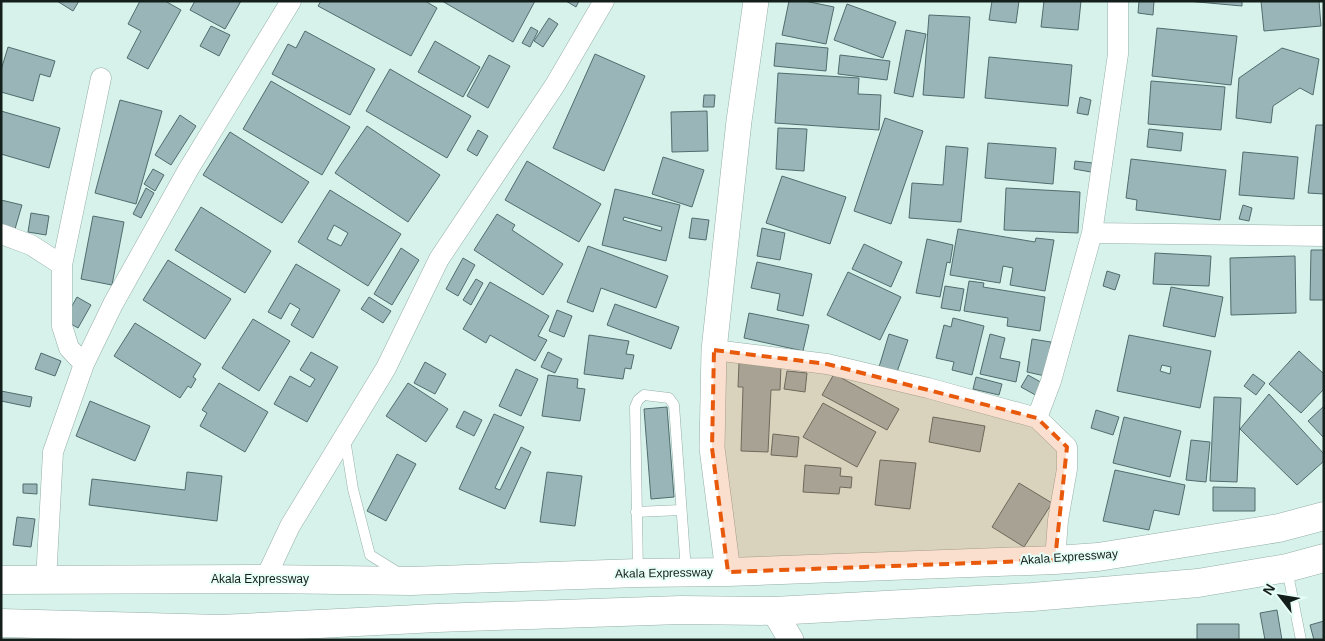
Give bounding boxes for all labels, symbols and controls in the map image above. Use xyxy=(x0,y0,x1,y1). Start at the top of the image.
street label: Akala Expressway xyxy=(1020,547,1118,567)
street label: Akala Expressway xyxy=(615,565,713,581)
north arrow xyxy=(1255,571,1305,621)
street label: Akala Expressway xyxy=(211,572,309,586)
text: N xyxy=(1259,581,1278,598)

